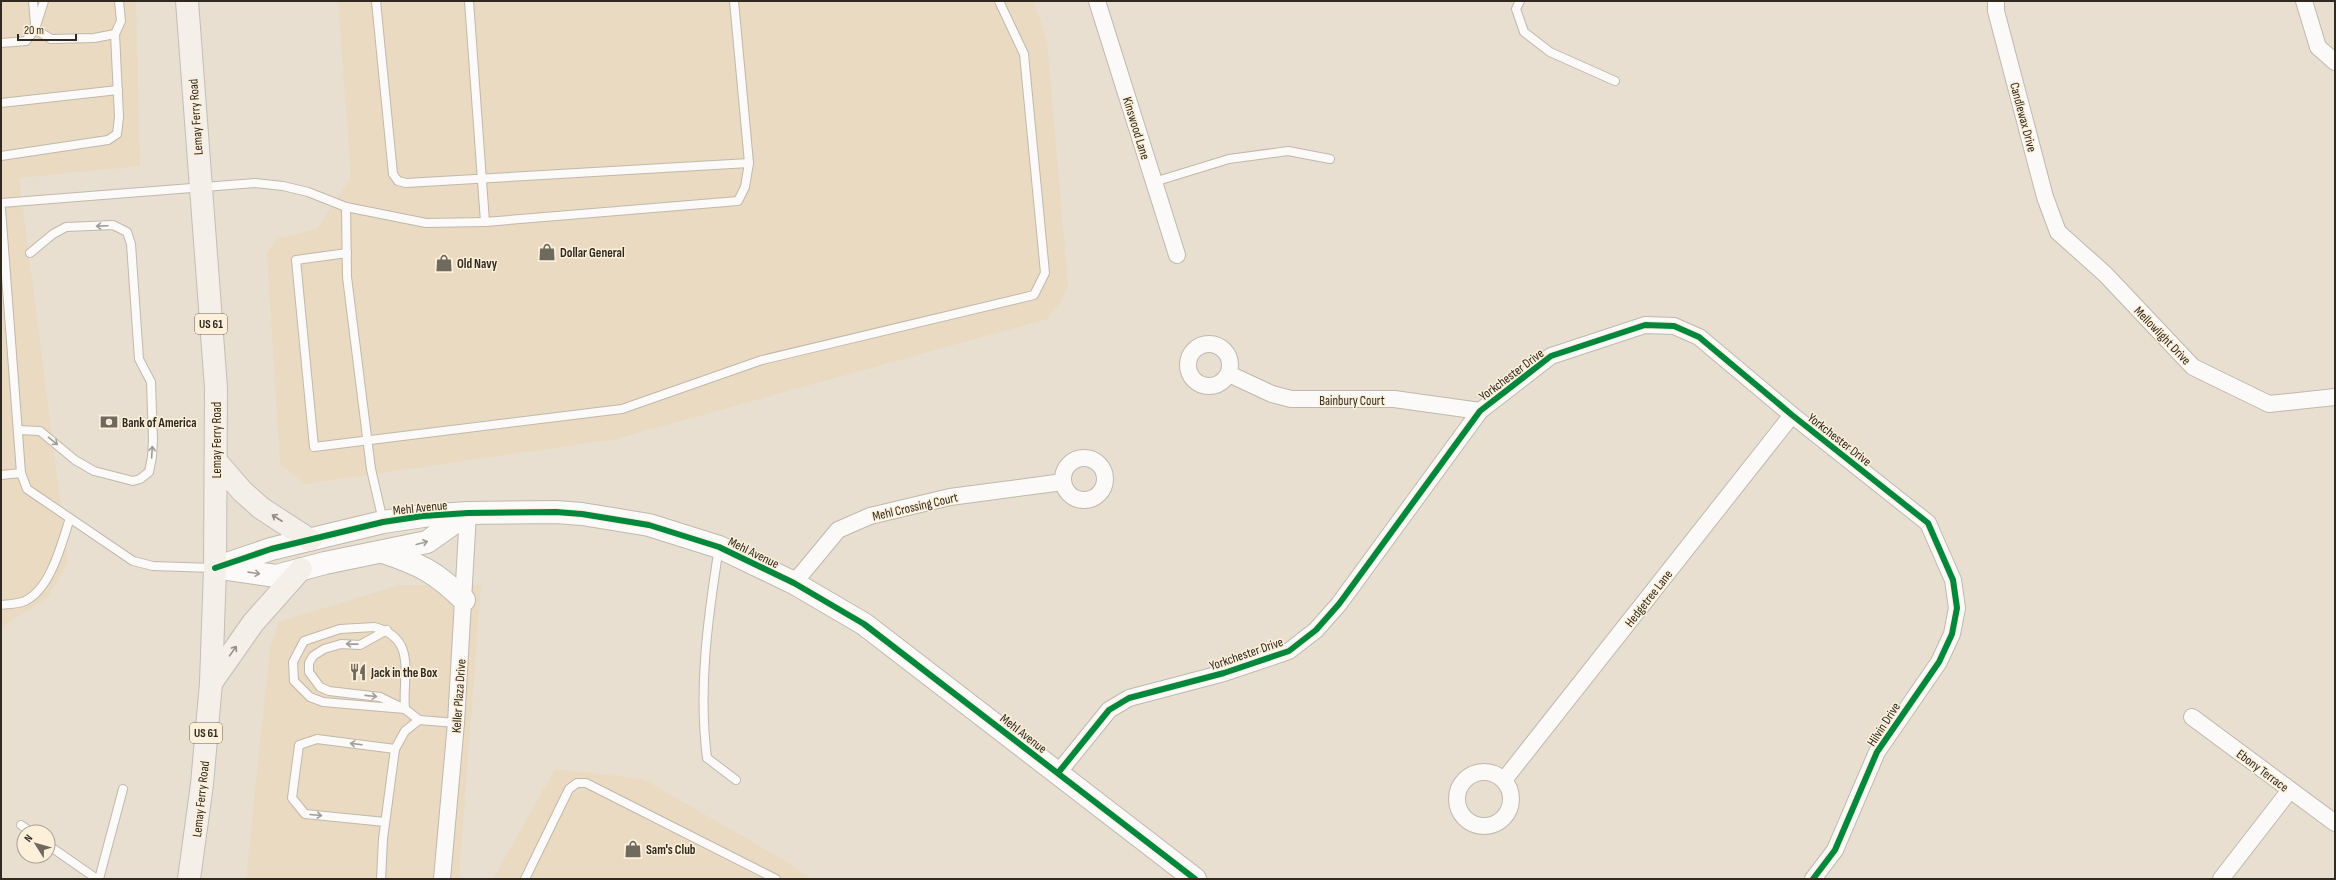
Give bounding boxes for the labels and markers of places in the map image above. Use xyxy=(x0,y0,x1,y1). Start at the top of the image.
shop icon: Dollar General xyxy=(537,242,557,262)
place label: Dollar General xyxy=(560,245,625,261)
shop icon: Old Navy xyxy=(434,253,454,273)
place label: Old Navy xyxy=(457,256,498,272)
bank icon: Bank of America xyxy=(99,412,119,432)
place label: Bank of America xyxy=(122,415,196,431)
restaurant icon: Jack in the Box xyxy=(348,662,368,682)
place label: Jack in the Box xyxy=(370,665,438,681)
shop icon: Sam's Club xyxy=(623,839,643,859)
place label: Sam's Club xyxy=(646,842,696,858)

